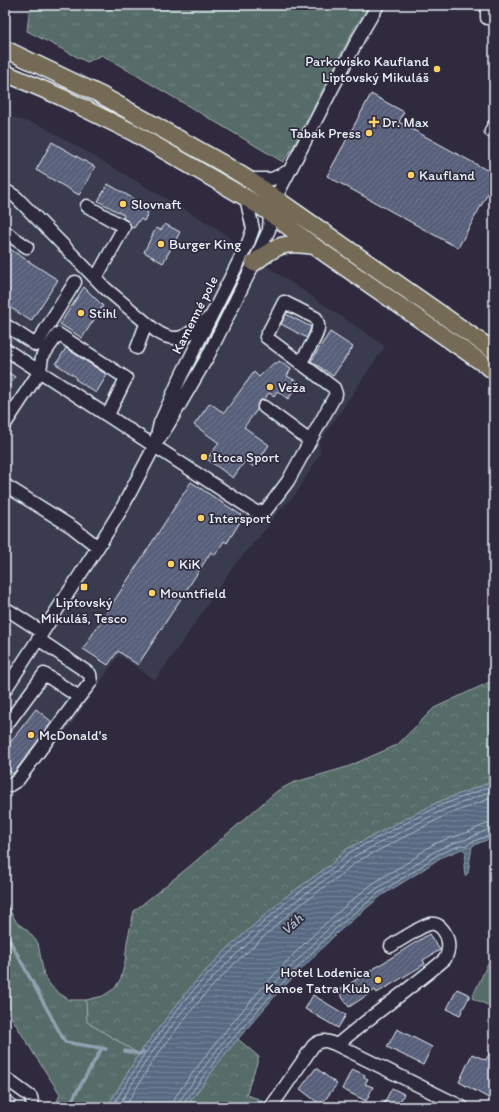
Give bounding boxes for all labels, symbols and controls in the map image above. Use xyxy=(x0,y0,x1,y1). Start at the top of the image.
place label: Parkovisko Kaufland Liptovský Mikuláš xyxy=(305,53,429,86)
marker: Parkovisko Kaufland Liptovský Mikuláš xyxy=(432,64,442,74)
place label: Dr. Max xyxy=(382,114,429,131)
marker: Dr. Max xyxy=(369,117,379,127)
place label: Tabak Press xyxy=(290,125,361,142)
marker: Tabak Press xyxy=(364,128,374,138)
place label: Kaufland xyxy=(419,167,475,184)
marker: Kaufland xyxy=(406,170,416,180)
place label: Slovnaft xyxy=(131,196,182,213)
marker: Slovnaft xyxy=(118,199,128,209)
place label: Burger King xyxy=(169,236,242,253)
marker: Burger King xyxy=(156,239,166,249)
street label: Kamenné pole xyxy=(168,273,222,357)
place label: Stihl xyxy=(89,305,117,322)
marker: Stihl xyxy=(76,308,86,318)
place label: Veža xyxy=(278,379,306,396)
marker: Veža xyxy=(265,382,275,392)
place label: Itoca Sport xyxy=(212,449,279,466)
marker: Itoca Sport xyxy=(199,452,209,462)
place label: Intersport xyxy=(209,510,271,527)
marker: Intersport xyxy=(196,513,206,523)
place label: KiK xyxy=(179,556,201,573)
marker: KiK xyxy=(166,559,176,569)
marker: Liptovský Mikuláš, Tesco xyxy=(79,582,89,592)
place label: Mountfield xyxy=(160,585,227,602)
marker: Mountfield xyxy=(147,588,157,598)
place label: Liptovský Mikuláš, Tesco xyxy=(41,594,127,627)
place label: McDonald's xyxy=(39,727,108,744)
marker: McDonald's xyxy=(26,730,36,740)
water label: Váh xyxy=(277,909,308,939)
place label: Hotel Lodenica Kanoe Tatra Klub xyxy=(265,964,371,997)
marker: Hotel Lodenica Kanoe Tatra Klub xyxy=(373,975,383,985)

